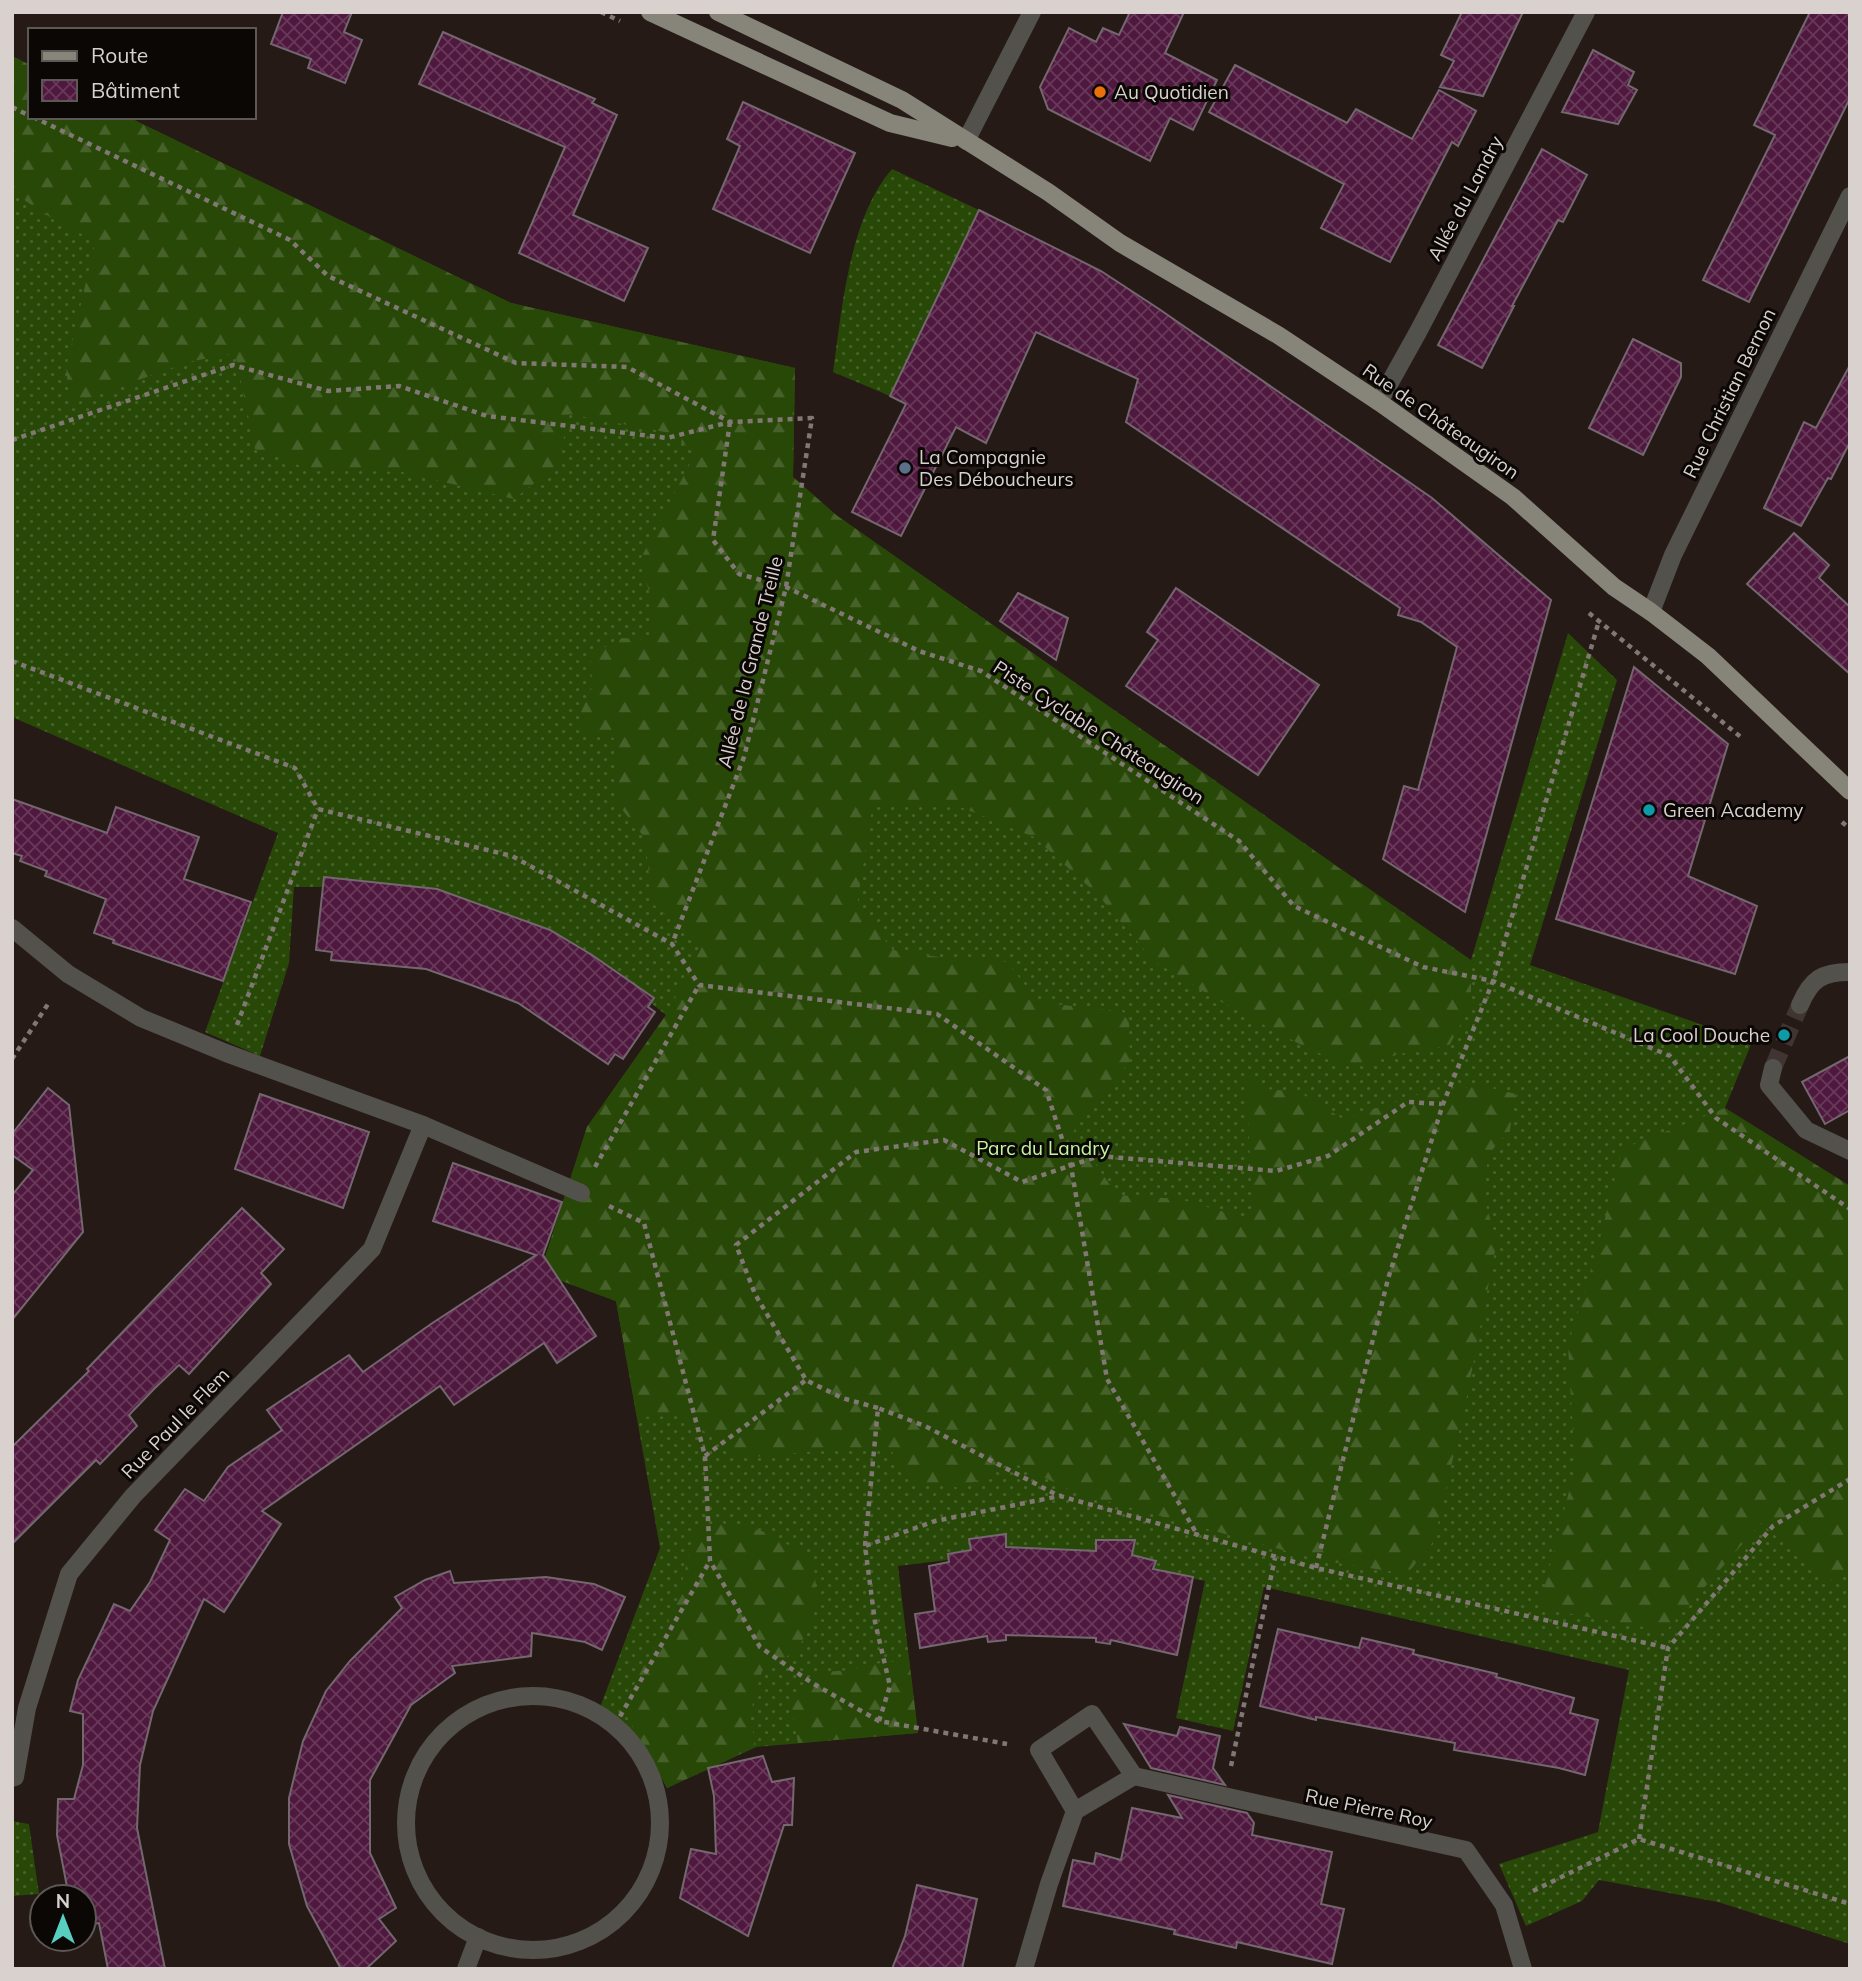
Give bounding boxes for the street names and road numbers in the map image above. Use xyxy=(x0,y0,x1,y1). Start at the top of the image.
street label: Allée du Landry xyxy=(1422,132,1508,264)
street label: Rue Christian Bernon xyxy=(1677,304,1781,482)
street label: Rue de Châteaugiron xyxy=(1358,358,1524,484)
street label: Allée de la Grande Treille xyxy=(712,554,788,770)
street label: Piste Cyclable Châteaugiron xyxy=(989,655,1209,809)
street label: Rue Paul le Flem xyxy=(116,1362,234,1484)
street label: Rue Pierre Roy xyxy=(1303,1783,1435,1833)

